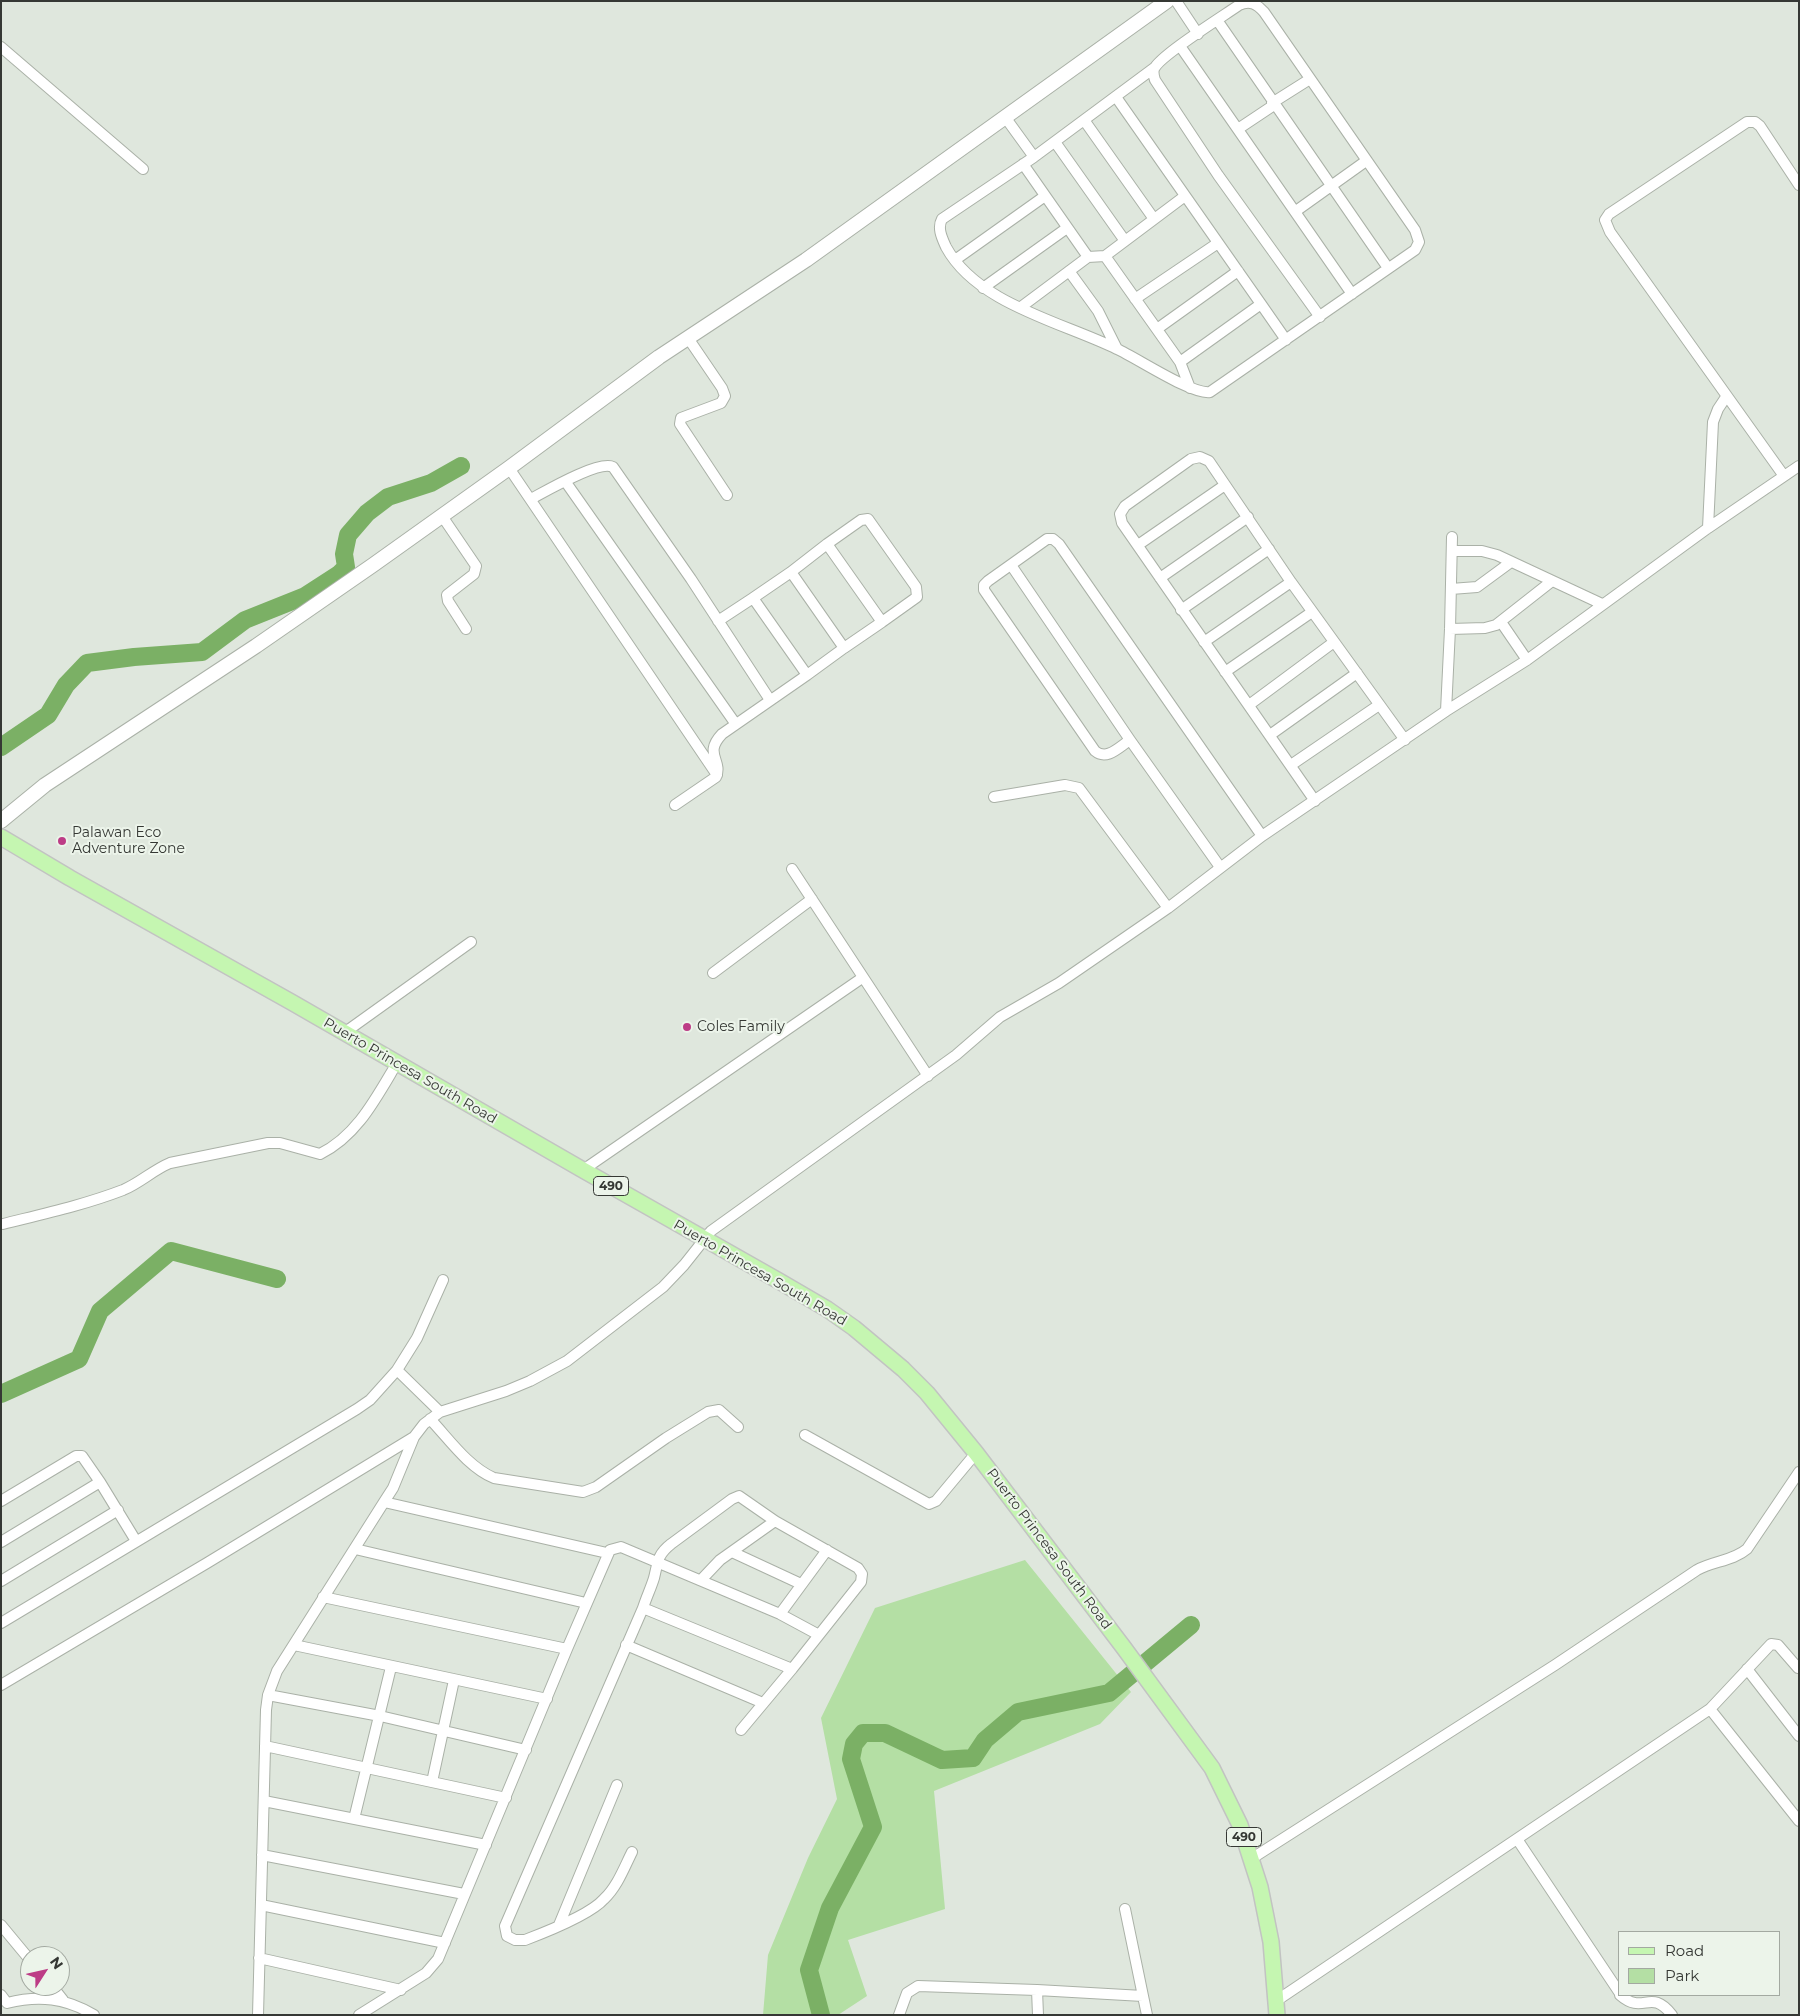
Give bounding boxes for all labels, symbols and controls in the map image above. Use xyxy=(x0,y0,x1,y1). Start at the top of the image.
place label: Palawan Eco Adventure Zone xyxy=(72,825,185,858)
marker: Palawan Eco Adventure Zone xyxy=(56,835,68,847)
street label: Puerto Princesa South Road xyxy=(320,1014,500,1128)
place label: Coles Family xyxy=(697,1019,785,1035)
marker: Coles Family xyxy=(681,1021,693,1033)
road number: 490 xyxy=(594,1176,628,1196)
street label: Puerto Princesa South Road xyxy=(670,1216,850,1330)
street label: Puerto Princesa South Road xyxy=(983,1465,1115,1633)
road number: 490 xyxy=(1226,1828,1262,1846)
legend xyxy=(1618,1931,1780,1996)
text: Road xyxy=(1665,1941,1704,1960)
north arrow xyxy=(20,1946,70,1996)
text: N xyxy=(46,1953,67,1973)
text: Park xyxy=(1665,1966,1699,1985)

